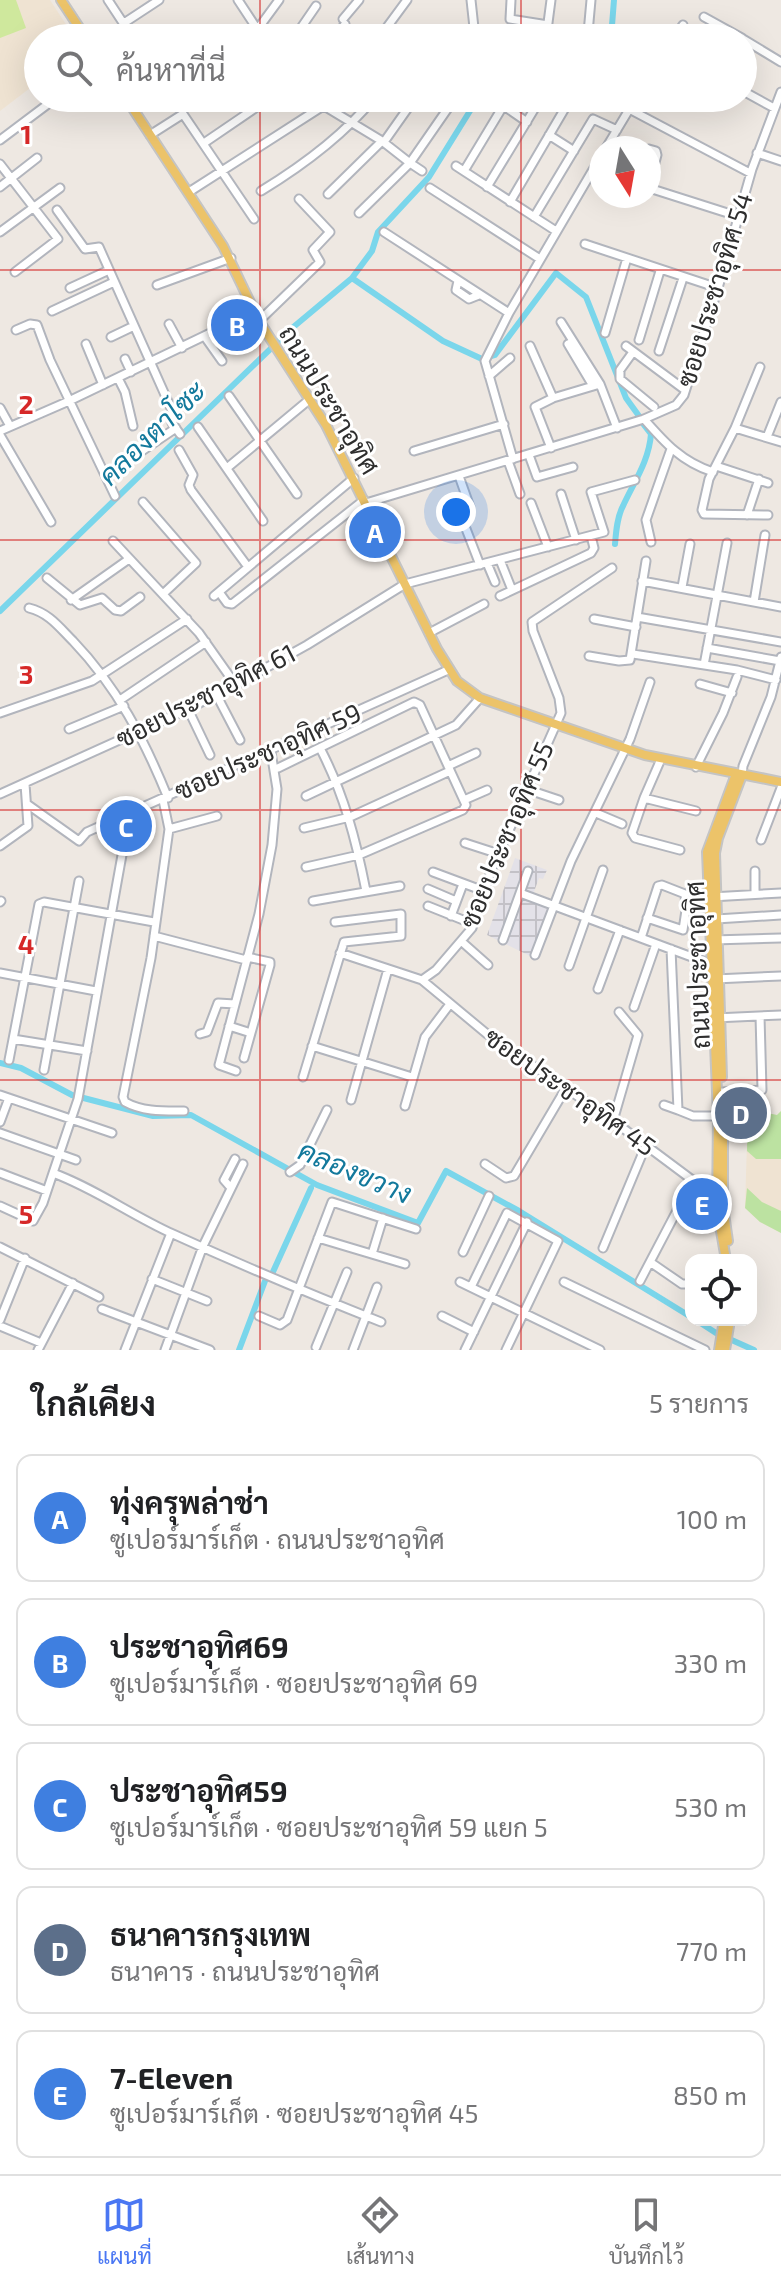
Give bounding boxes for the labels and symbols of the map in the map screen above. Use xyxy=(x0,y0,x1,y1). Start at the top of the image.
text: 1 xyxy=(20,118,32,149)
north arrow xyxy=(589,136,661,208)
street label: ซอยประชาอุทิศ 54 xyxy=(669,189,762,392)
pin: B xyxy=(211,295,263,355)
street label: ถนนประชาอุทิศ xyxy=(270,319,387,481)
water label: คลองตาโซะ xyxy=(90,372,212,492)
text: 2 xyxy=(18,388,34,419)
your location xyxy=(436,492,476,532)
pin: A xyxy=(349,502,401,562)
street label: ซอยประชาอุทิศ 61 xyxy=(111,636,302,757)
text: 3 xyxy=(19,658,33,689)
street label: ซอยประชาอุทิศ 59 xyxy=(169,696,367,809)
street label: ซอยประชาอุทิศ 55 xyxy=(452,736,563,934)
pin: C xyxy=(100,796,152,856)
street label: ถนนประชาอุทิศ xyxy=(678,880,719,1050)
text: 4 xyxy=(18,928,34,959)
street label: ซอยประชาอุทิศ 45 xyxy=(477,1020,662,1165)
pin: D xyxy=(715,1083,767,1143)
water label: คลองขวาง xyxy=(294,1132,417,1210)
pin: E xyxy=(676,1174,728,1234)
text: 5 xyxy=(19,1198,33,1229)

